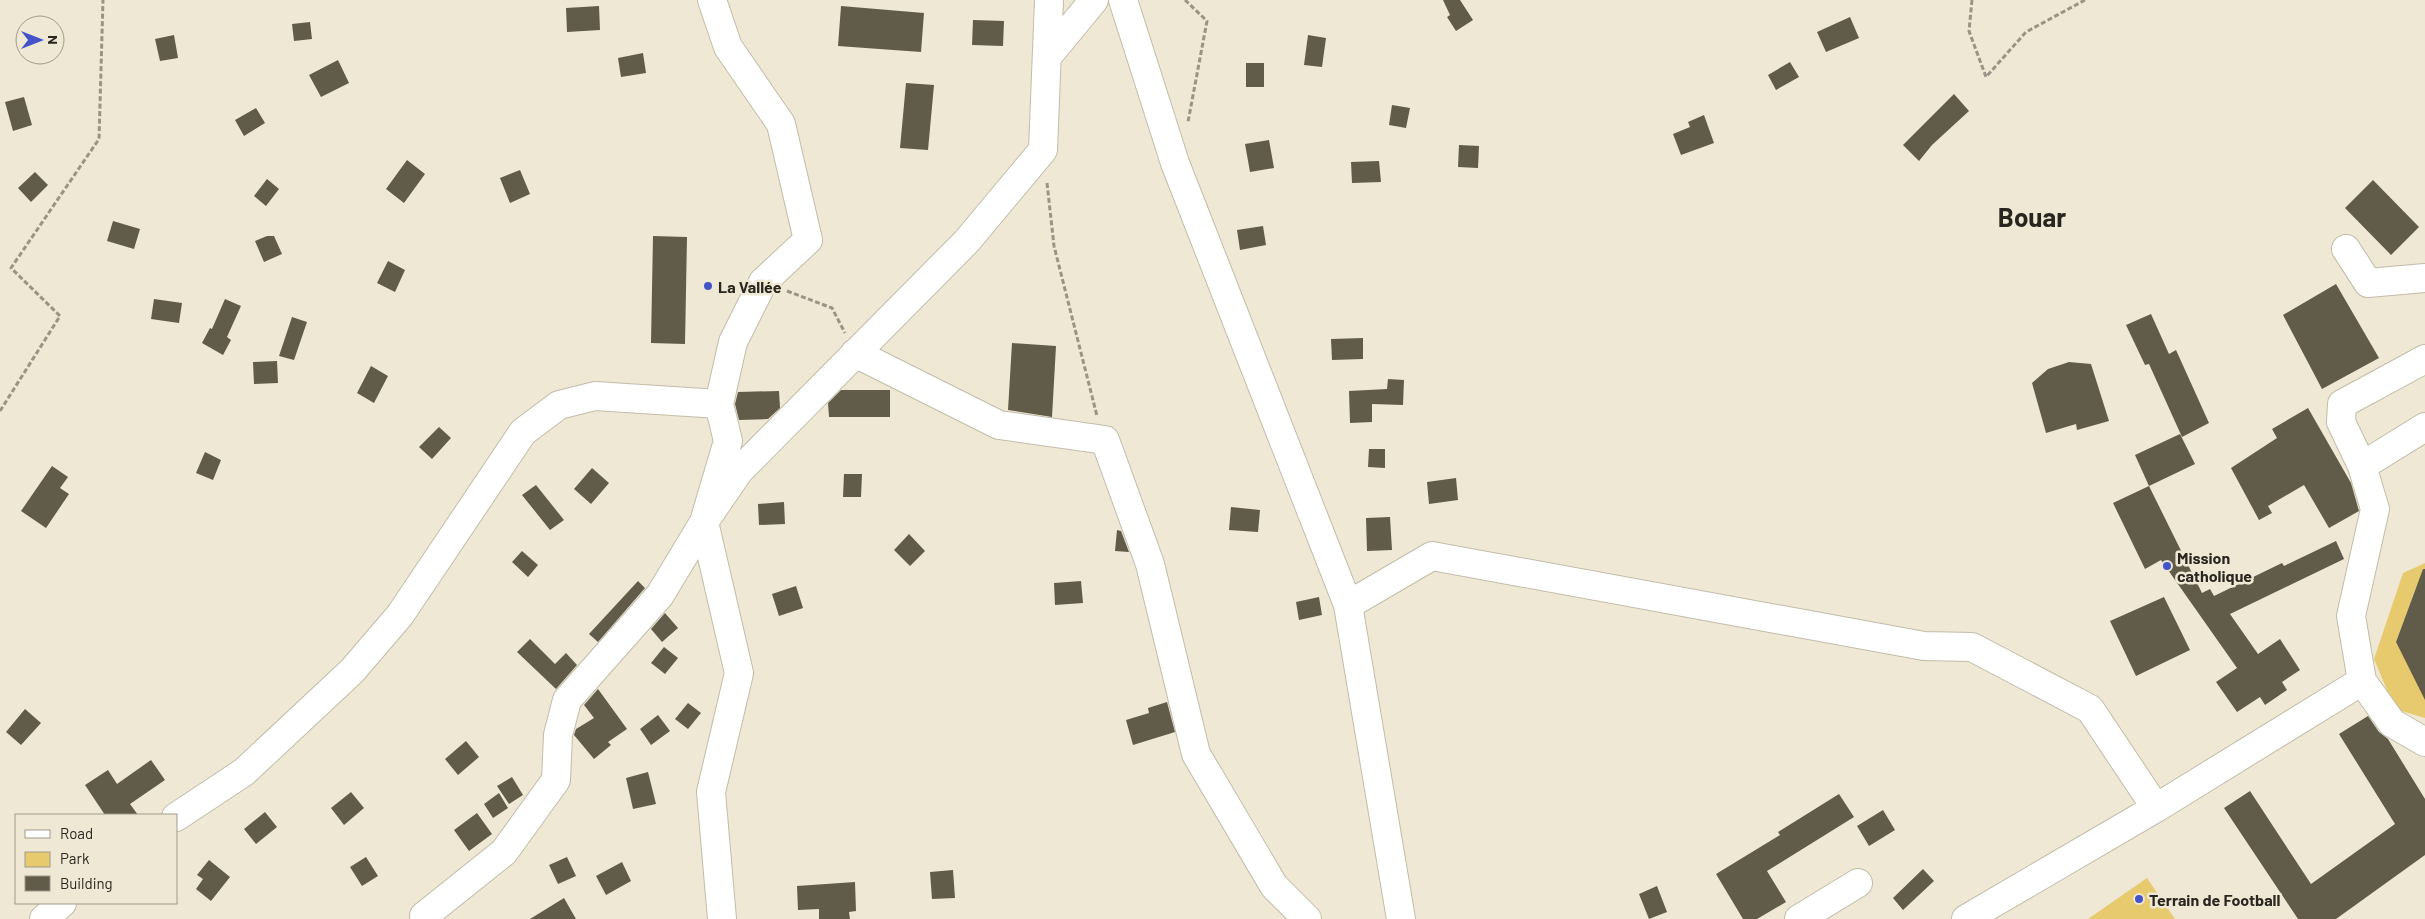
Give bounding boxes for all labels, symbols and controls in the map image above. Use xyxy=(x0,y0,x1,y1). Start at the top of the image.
north arrow xyxy=(15,15,65,65)
text: N xyxy=(45,35,62,45)
district label: Bouar xyxy=(1998,201,2066,232)
place label: La Vallée xyxy=(718,277,782,296)
marker: La Vallée xyxy=(702,280,714,292)
place label: Mission catholique xyxy=(2177,548,2252,585)
marker: Mission catholique xyxy=(2161,560,2173,572)
legend xyxy=(15,814,178,904)
text: Road xyxy=(60,824,93,842)
text: Park xyxy=(60,849,90,867)
text: Building xyxy=(60,874,113,892)
place label: Terrain de Football xyxy=(2149,890,2281,909)
marker: Terrain de Football xyxy=(2133,893,2145,905)

